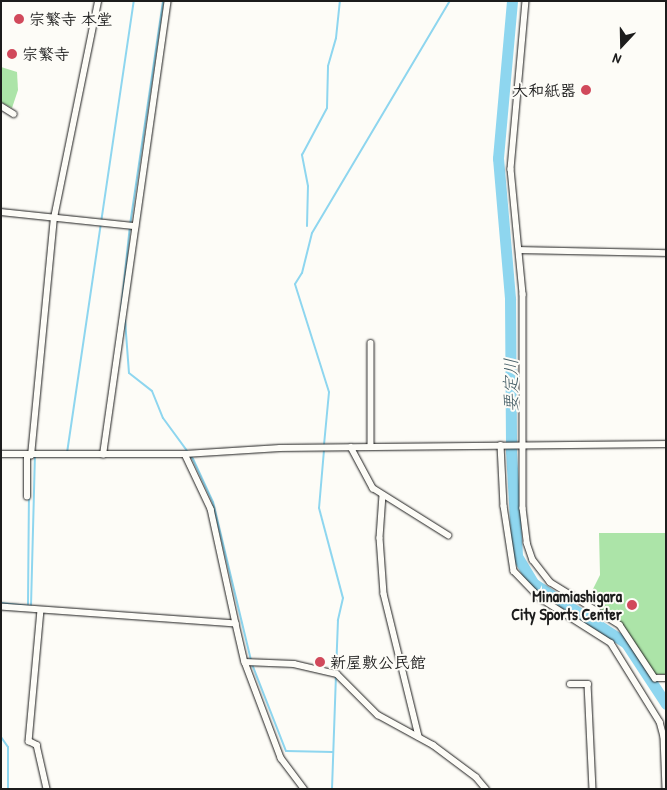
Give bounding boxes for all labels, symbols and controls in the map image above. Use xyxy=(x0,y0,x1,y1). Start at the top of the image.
place label: 宗繁寺 本堂 xyxy=(29,9,113,29)
marker: 宗繁寺 本堂 xyxy=(13,13,25,25)
north arrow xyxy=(597,20,647,70)
place label: 宗繁寺 xyxy=(22,44,70,64)
marker: 宗繁寺 xyxy=(6,48,18,60)
text: N xyxy=(610,49,623,70)
place label: 大和紙器 xyxy=(512,80,576,100)
marker: 大和紙器 xyxy=(580,84,592,96)
water label: 要定川 xyxy=(500,358,522,412)
place label: Minamiashigara City Sports Center xyxy=(511,586,622,624)
marker: Minamiashigara City Sports Center xyxy=(626,599,638,611)
place label: 新屋敷公民館 xyxy=(330,652,426,672)
marker: 新屋敷公民館 xyxy=(314,656,326,668)

